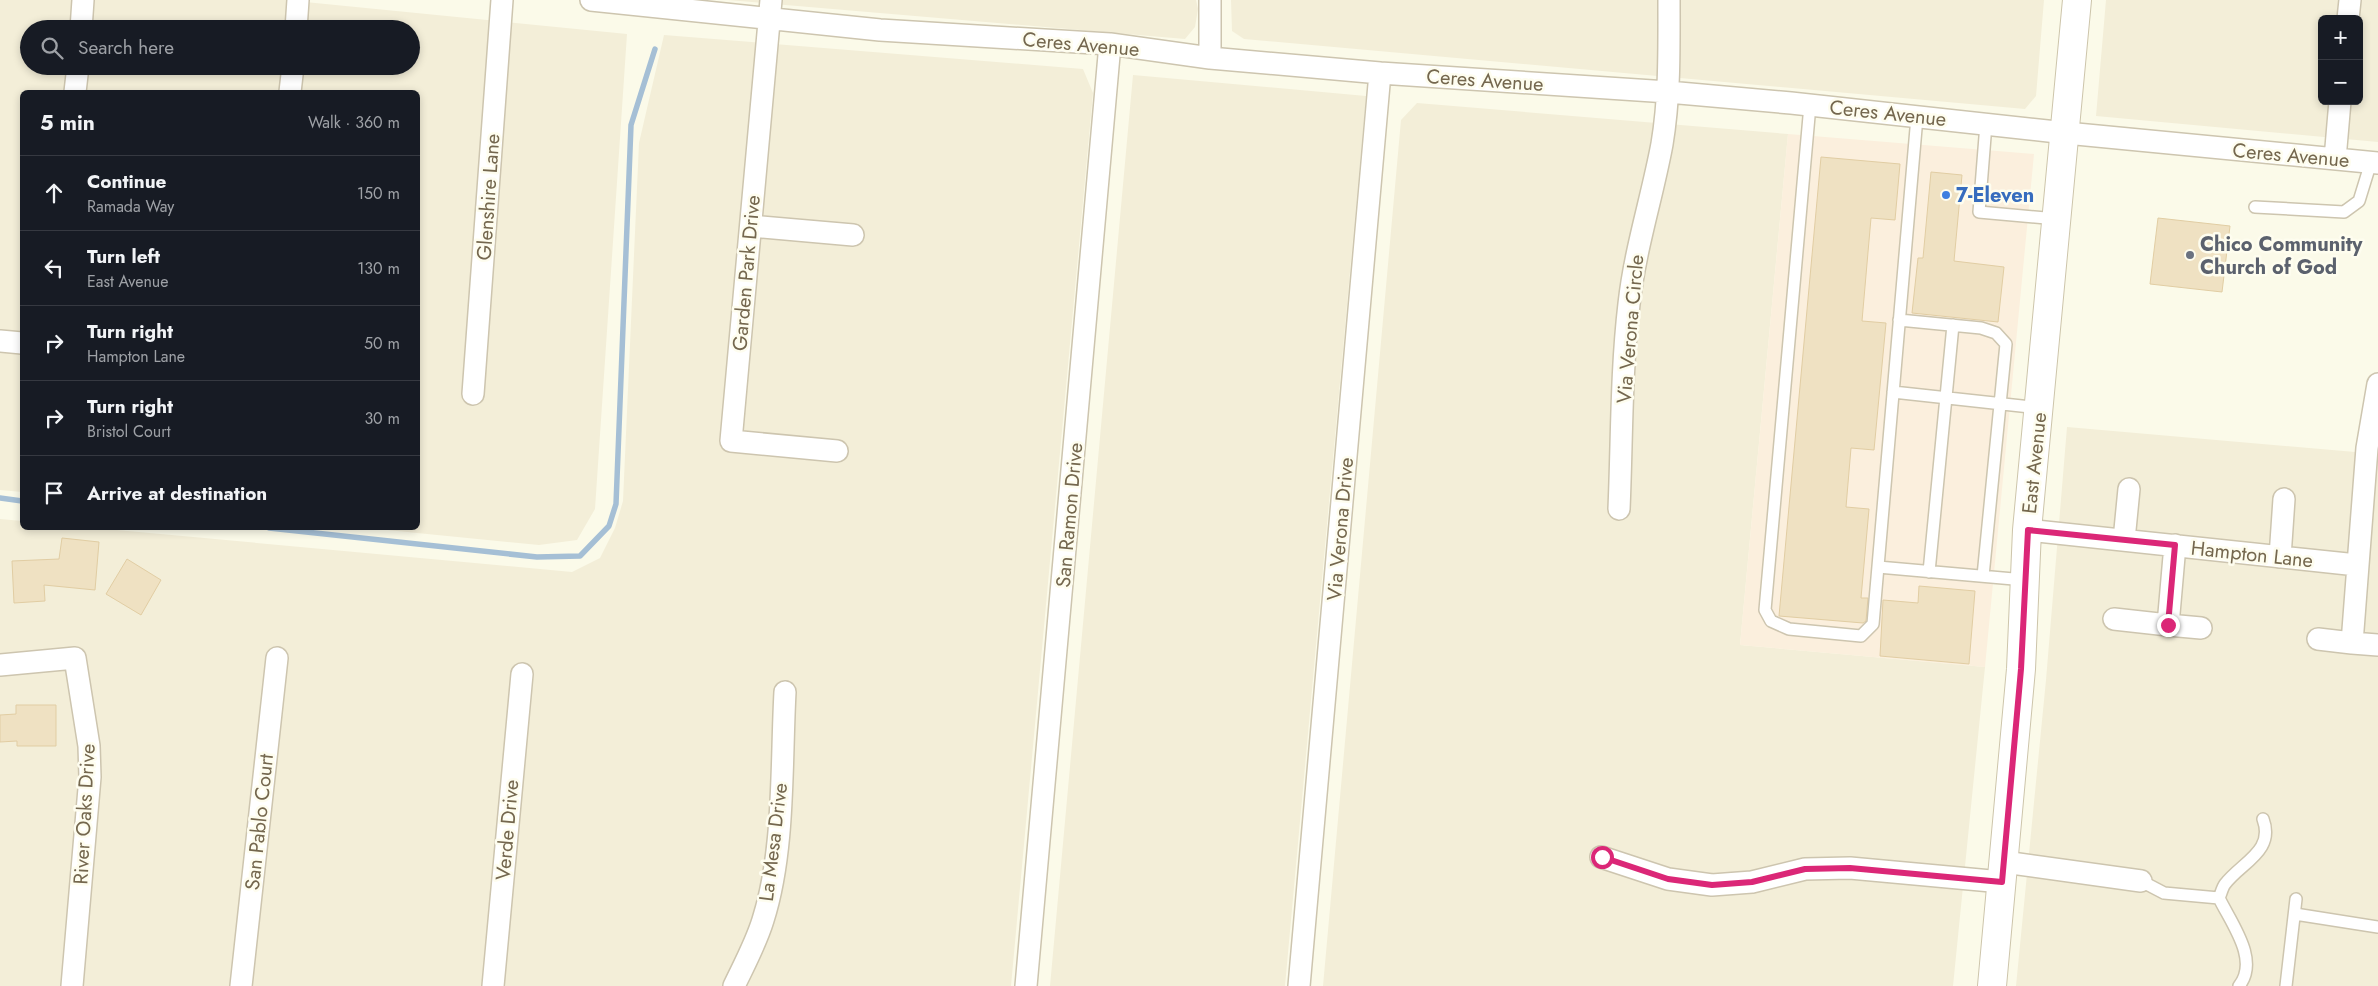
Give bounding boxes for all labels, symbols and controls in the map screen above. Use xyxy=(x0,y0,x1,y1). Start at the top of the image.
map controls xyxy=(2318,15,2363,105)
button: + xyxy=(2318,15,2363,60)
search box xyxy=(20,20,420,75)
street label: Ceres Avenue xyxy=(1021,25,1141,64)
icon: search xyxy=(38,34,66,62)
text: Search here xyxy=(78,34,174,61)
button: − xyxy=(2318,60,2363,105)
street label: Ceres Avenue xyxy=(1425,62,1544,99)
street label: Ceres Avenue xyxy=(1828,93,1948,134)
text: 5 min xyxy=(40,108,95,138)
text: Walk · 360 m xyxy=(308,111,400,134)
street label: Glenshire Lane xyxy=(470,133,507,261)
street label: Ceres Avenue xyxy=(2231,136,2351,175)
text: Continue xyxy=(87,168,166,195)
icon: ahead xyxy=(40,179,68,207)
place label: 7-Eleven xyxy=(1956,181,2034,210)
text: 150 m xyxy=(357,182,400,205)
marker: 7-Eleven xyxy=(1940,189,1952,201)
street label: Garden Park Drive xyxy=(725,194,768,352)
text: Ramada Way xyxy=(87,195,174,218)
place label: Chico Community Church of God xyxy=(2200,230,2363,282)
text: Turn left xyxy=(87,243,160,270)
marker: Chico Community Church of God xyxy=(2184,249,2196,261)
street label: Via Verona Circle xyxy=(1610,253,1651,405)
icon: left xyxy=(40,254,68,282)
text: 130 m xyxy=(357,257,400,280)
text: East Avenue xyxy=(87,270,168,293)
text: Turn right xyxy=(87,318,173,345)
icon: right xyxy=(40,329,68,357)
text: 50 m xyxy=(364,332,400,355)
text: Hampton Lane xyxy=(87,345,185,368)
text: Turn right xyxy=(87,393,173,420)
icon: right xyxy=(40,404,68,432)
text: 30 m xyxy=(364,407,400,430)
street label: East Avenue xyxy=(2015,411,2054,515)
text: Bristol Court xyxy=(87,420,171,443)
street label: San Ramon Drive xyxy=(1049,441,1090,589)
street label: Via Verona Drive xyxy=(1320,456,1361,602)
icon: arrive xyxy=(40,479,68,507)
text: Arrive at destination xyxy=(87,480,267,507)
street label: Hampton Lane xyxy=(2189,534,2314,575)
route end xyxy=(2157,614,2180,637)
street label: River Oaks Drive xyxy=(66,743,103,885)
street label: San Pablo Court xyxy=(238,752,281,892)
street label: Verde Drive xyxy=(489,779,526,882)
street label: La Mesa Drive xyxy=(752,781,795,903)
route start xyxy=(1591,846,1614,869)

